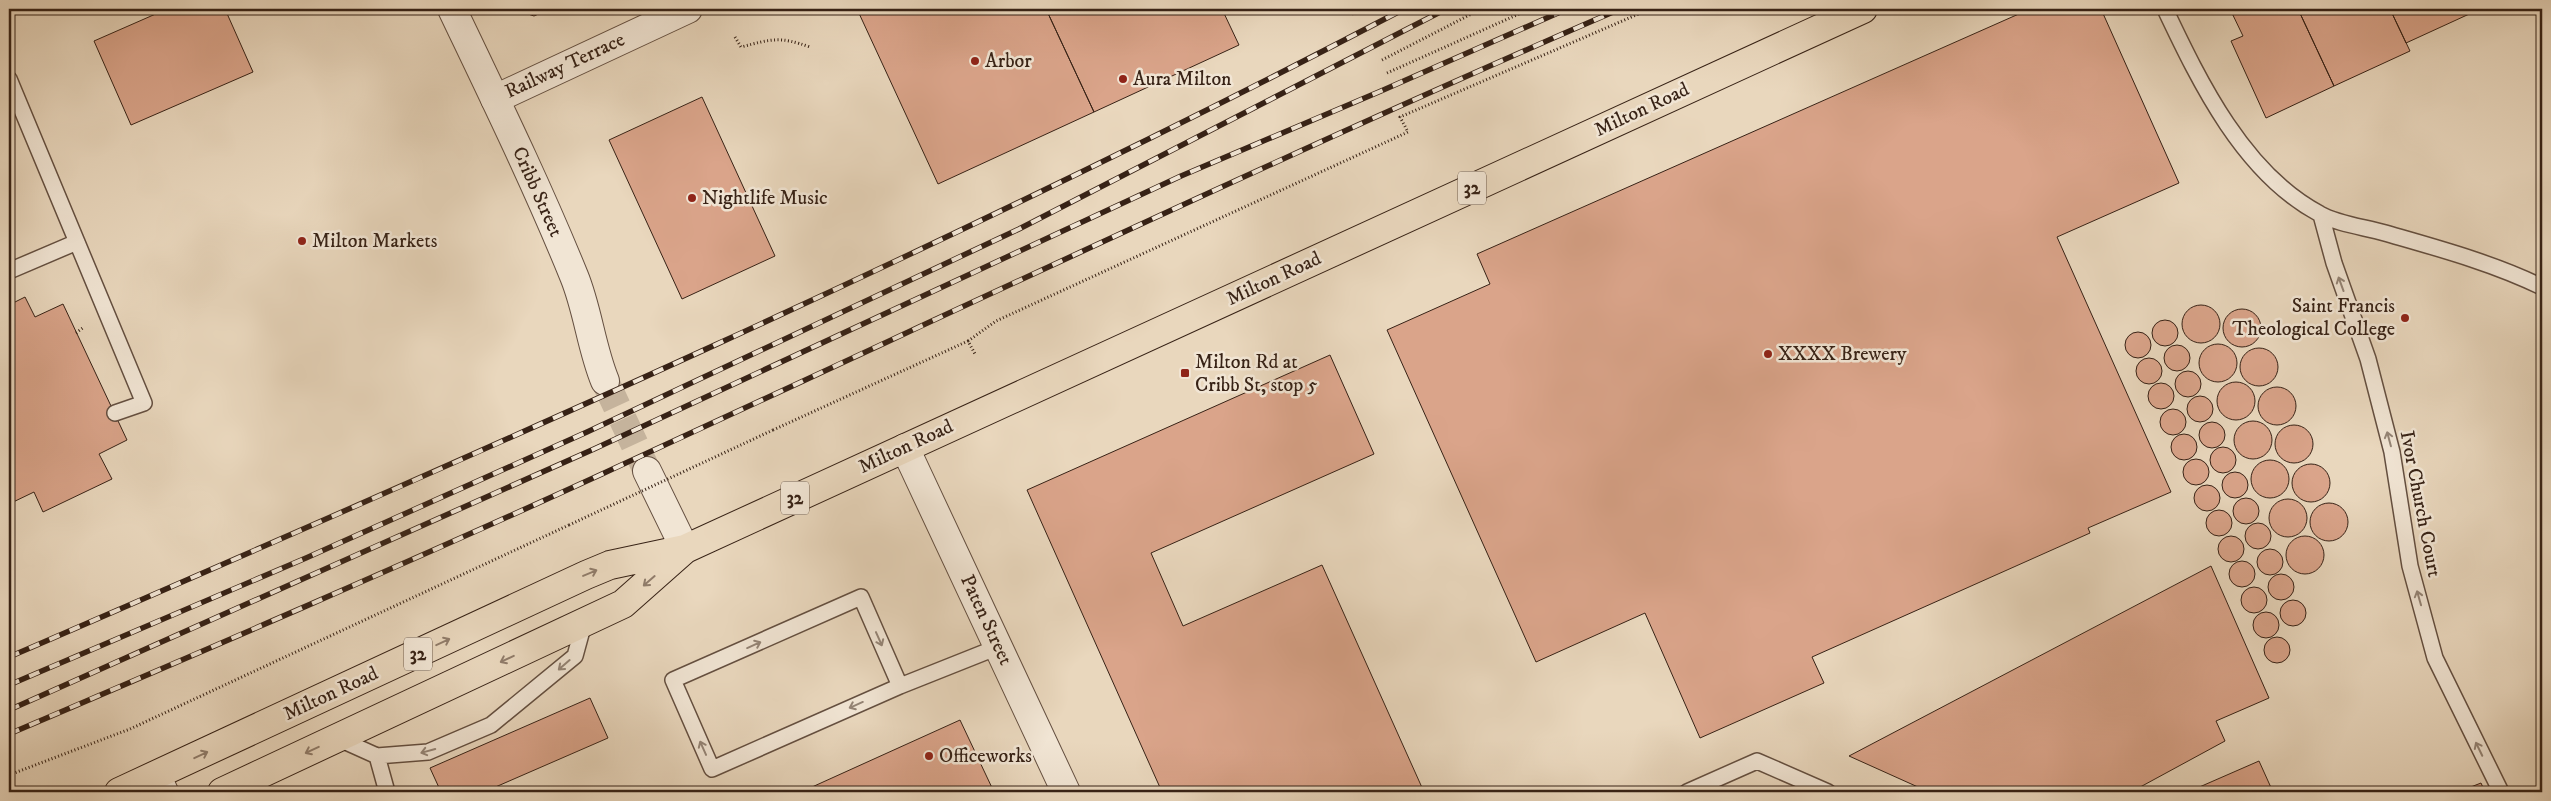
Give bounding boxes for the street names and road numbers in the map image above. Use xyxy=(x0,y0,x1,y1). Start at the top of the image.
street label: Railway Terrace xyxy=(501,27,629,105)
street label: Milton Road xyxy=(1591,77,1693,143)
street label: Cribb Street xyxy=(506,143,568,241)
road number: 32 xyxy=(1458,172,1486,204)
street label: Milton Road xyxy=(1223,246,1325,312)
street label: Milton Road xyxy=(855,414,957,480)
street label: Ivor Church Court xyxy=(2394,429,2446,579)
road number: 32 xyxy=(781,482,809,514)
street label: Paten Street xyxy=(954,571,1018,669)
road number: 32 xyxy=(404,638,432,671)
street label: Milton Road xyxy=(280,661,382,727)

